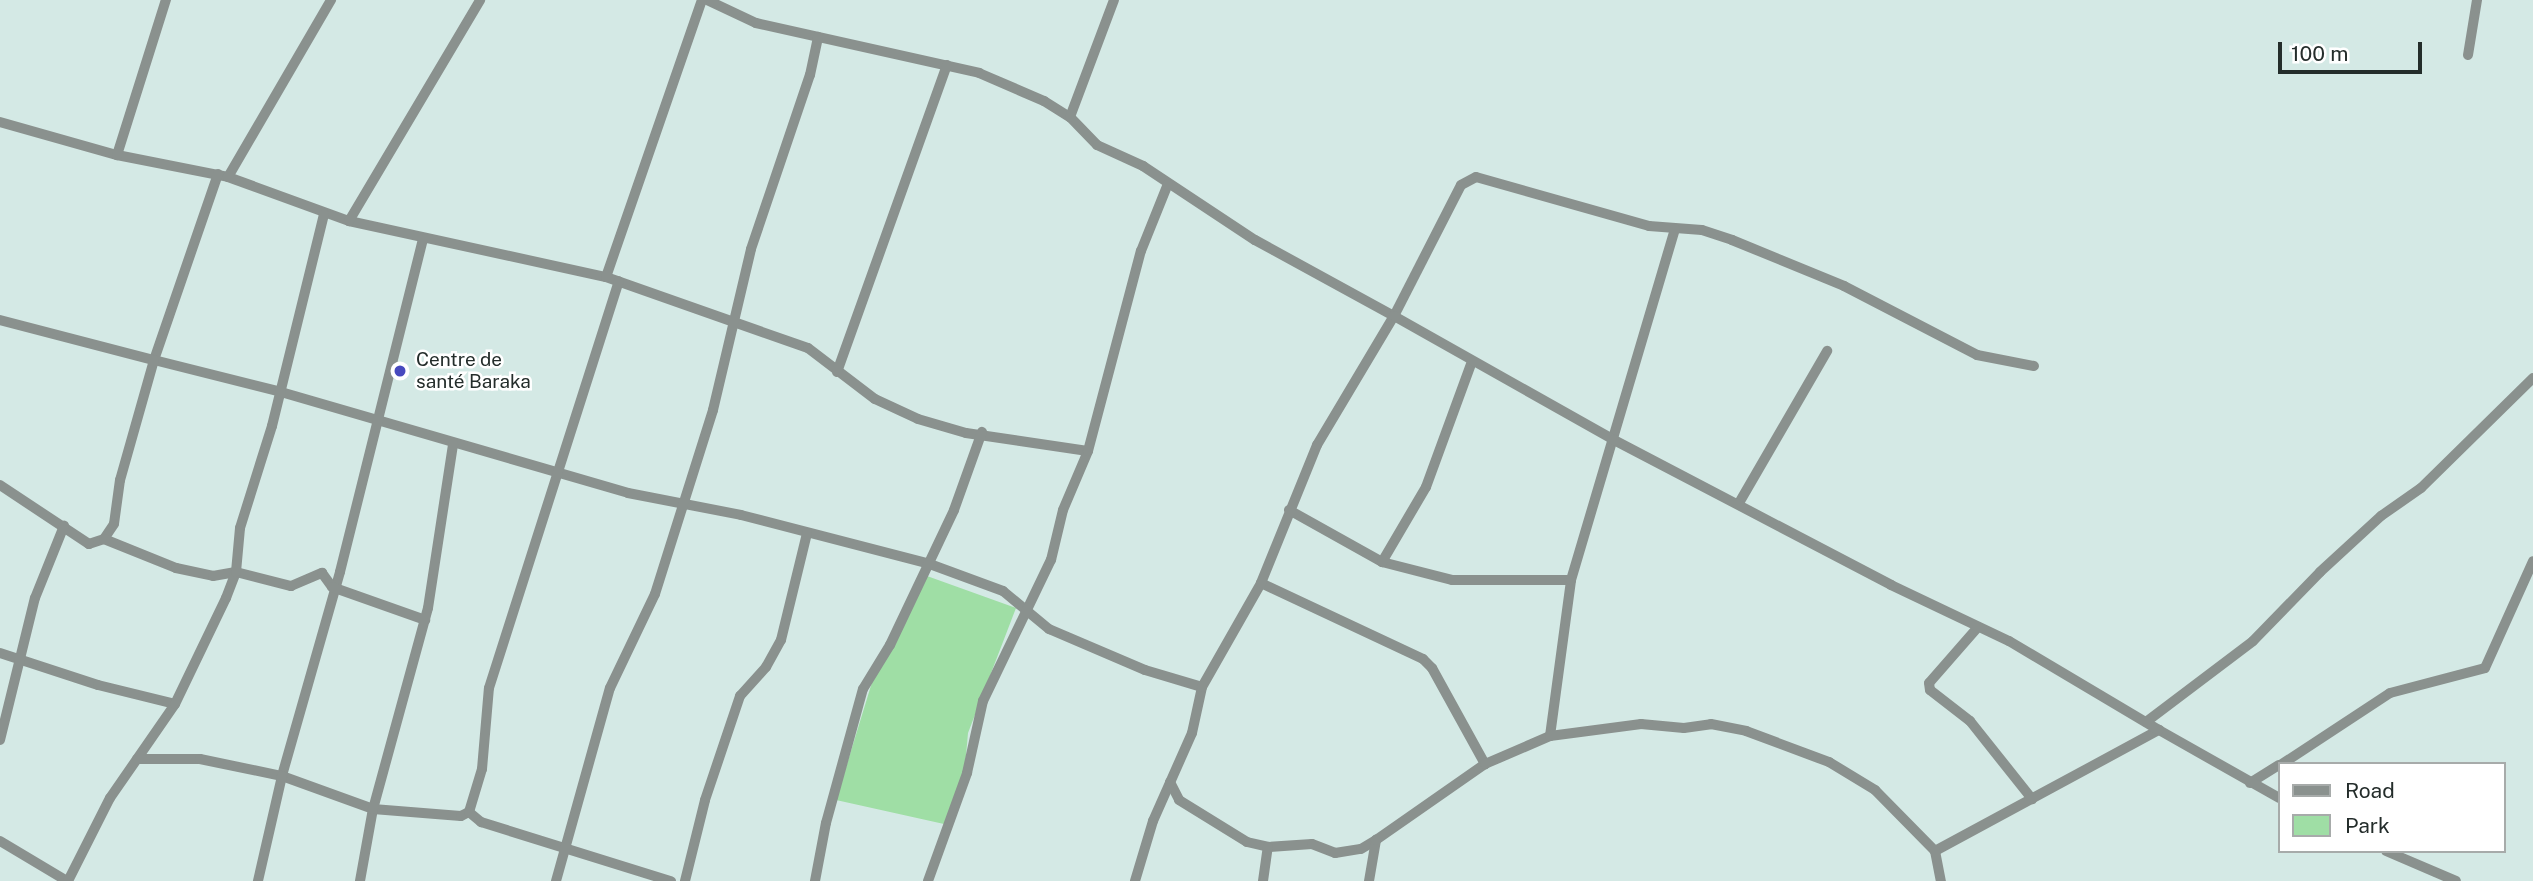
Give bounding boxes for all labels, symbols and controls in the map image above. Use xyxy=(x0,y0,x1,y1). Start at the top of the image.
scale bar xyxy=(2281,28,2424,72)
text: 100 m xyxy=(2291,41,2348,66)
place label: Centre de santé Baraka xyxy=(416,349,531,393)
marker: Centre de santé Baraka xyxy=(390,361,410,381)
legend xyxy=(2278,762,2505,853)
text: Road xyxy=(2345,778,2395,803)
text: Park xyxy=(2345,813,2390,838)

